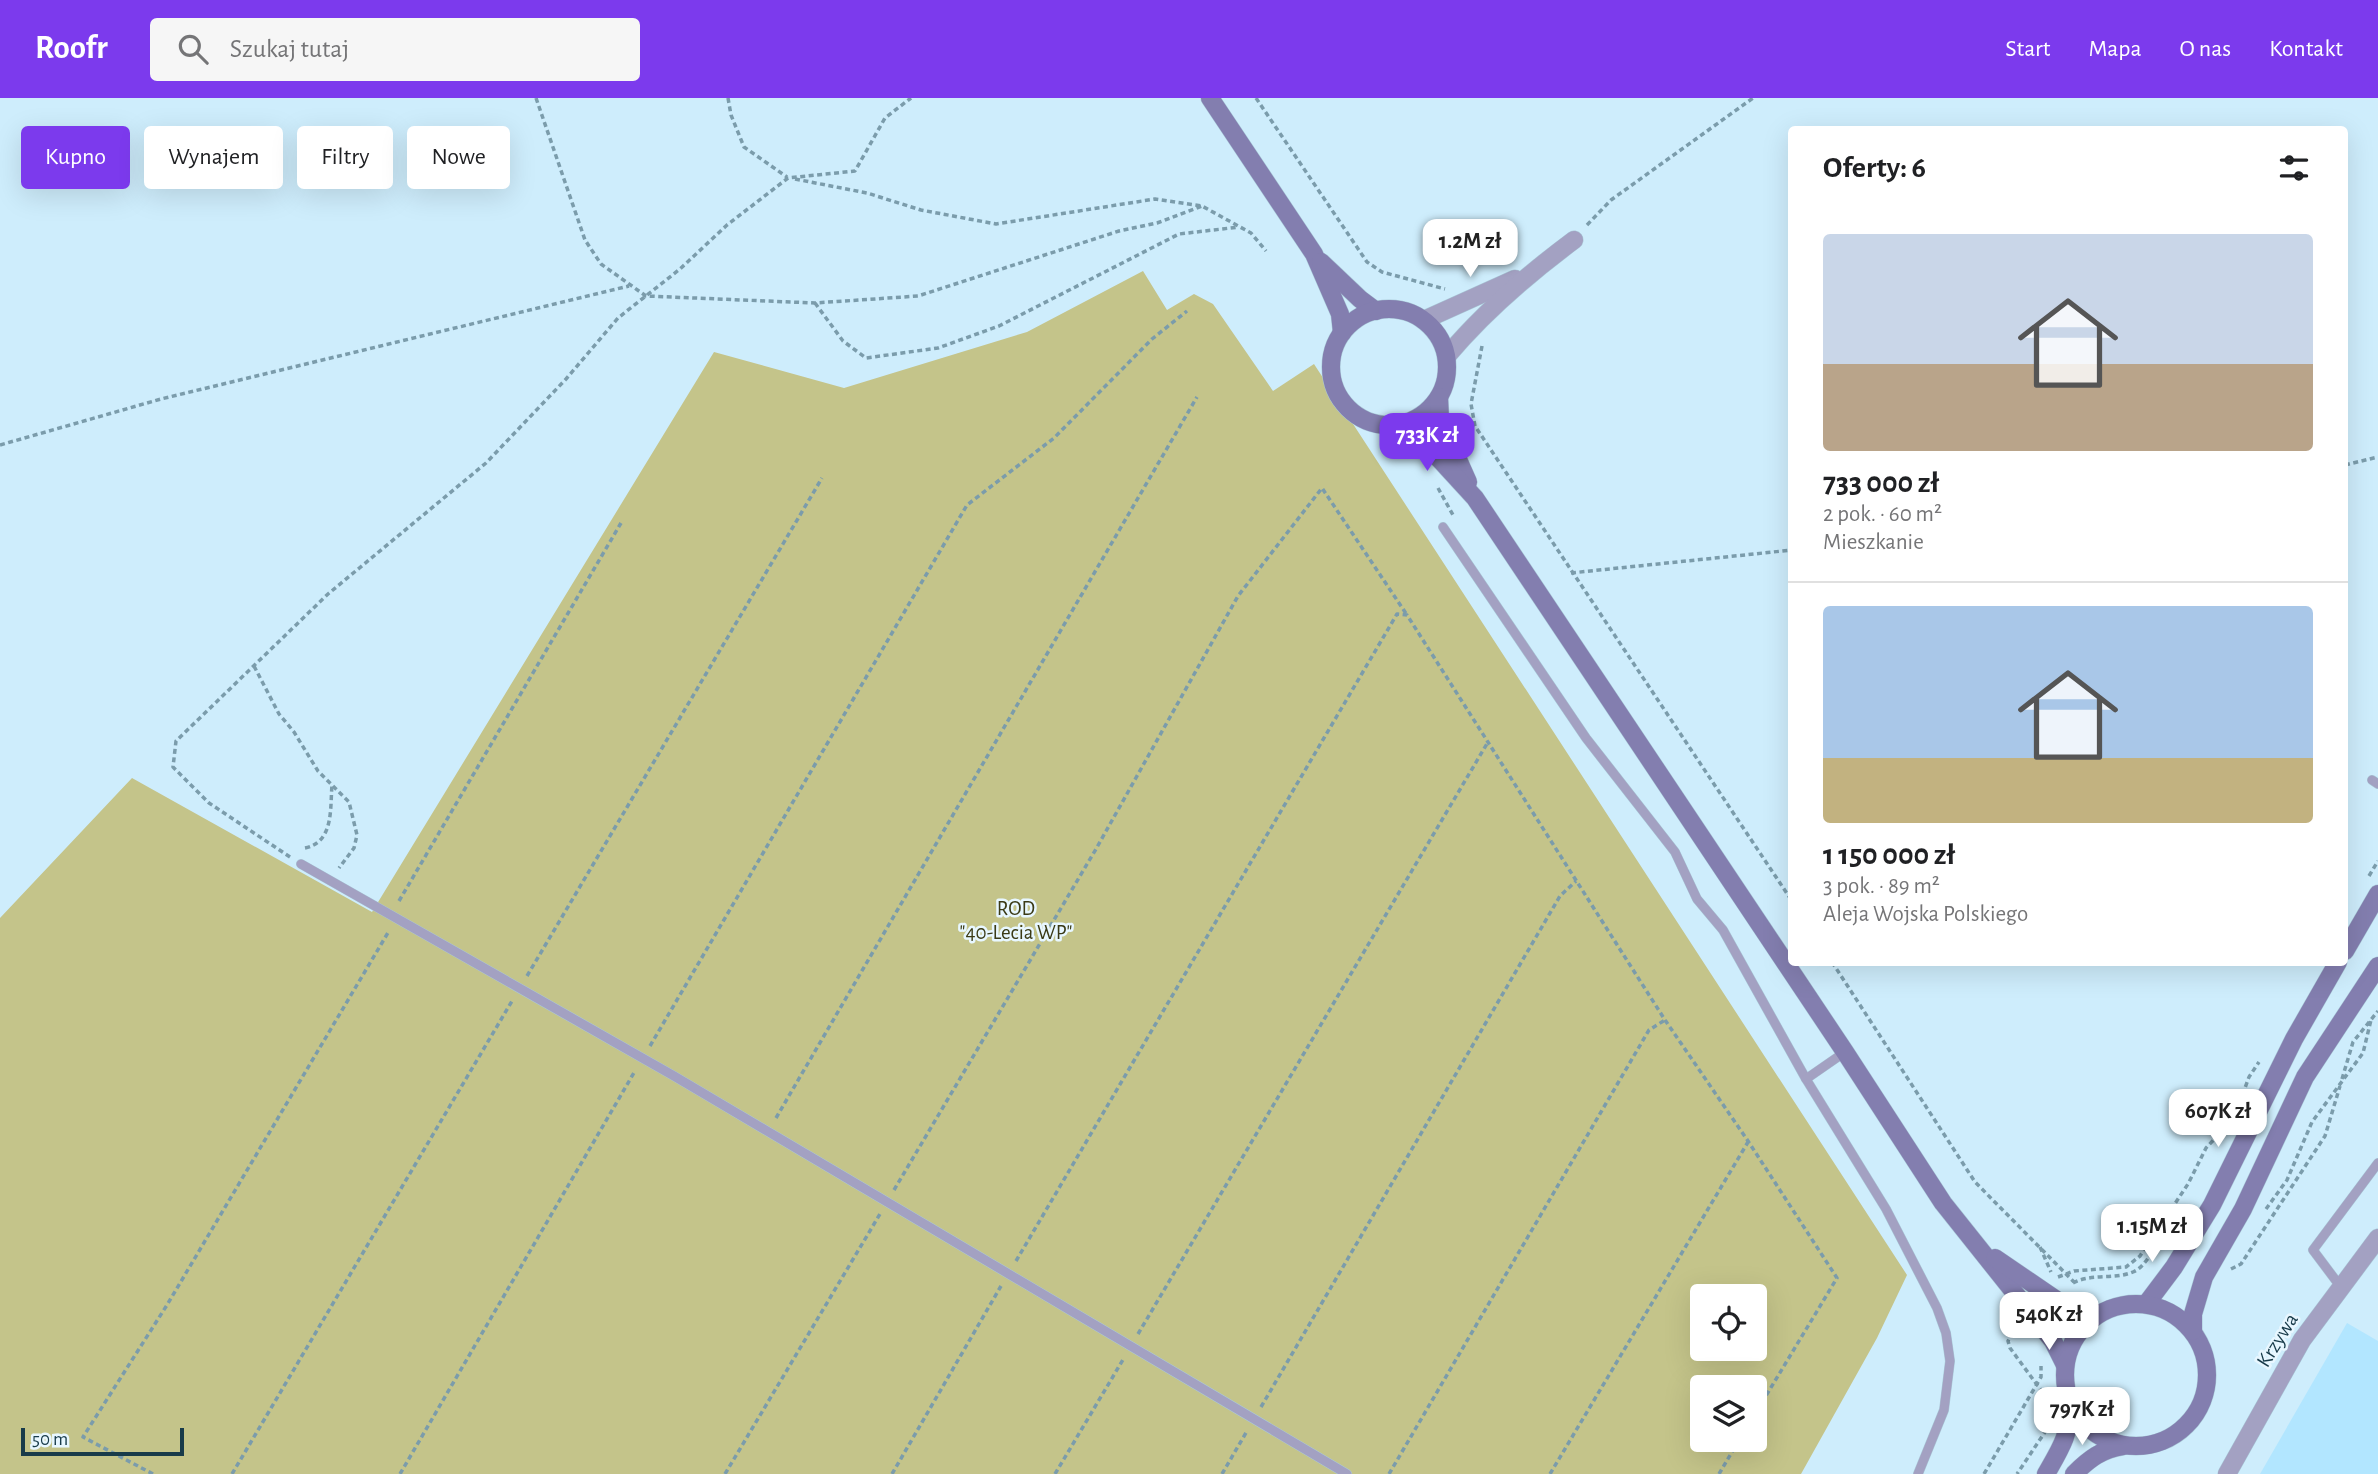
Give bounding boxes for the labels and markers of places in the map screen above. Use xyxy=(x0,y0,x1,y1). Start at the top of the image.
pin: 1.2M zł xyxy=(1405,220,1535,279)
pin: 733K zł xyxy=(1362,414,1492,473)
pin: 607K zł xyxy=(2153,1090,2283,1149)
pin: 1.15M zł xyxy=(2080,1204,2224,1264)
pin: 540K zł xyxy=(1984,1292,2114,1352)
pin: 797K zł xyxy=(2017,1388,2147,1447)

